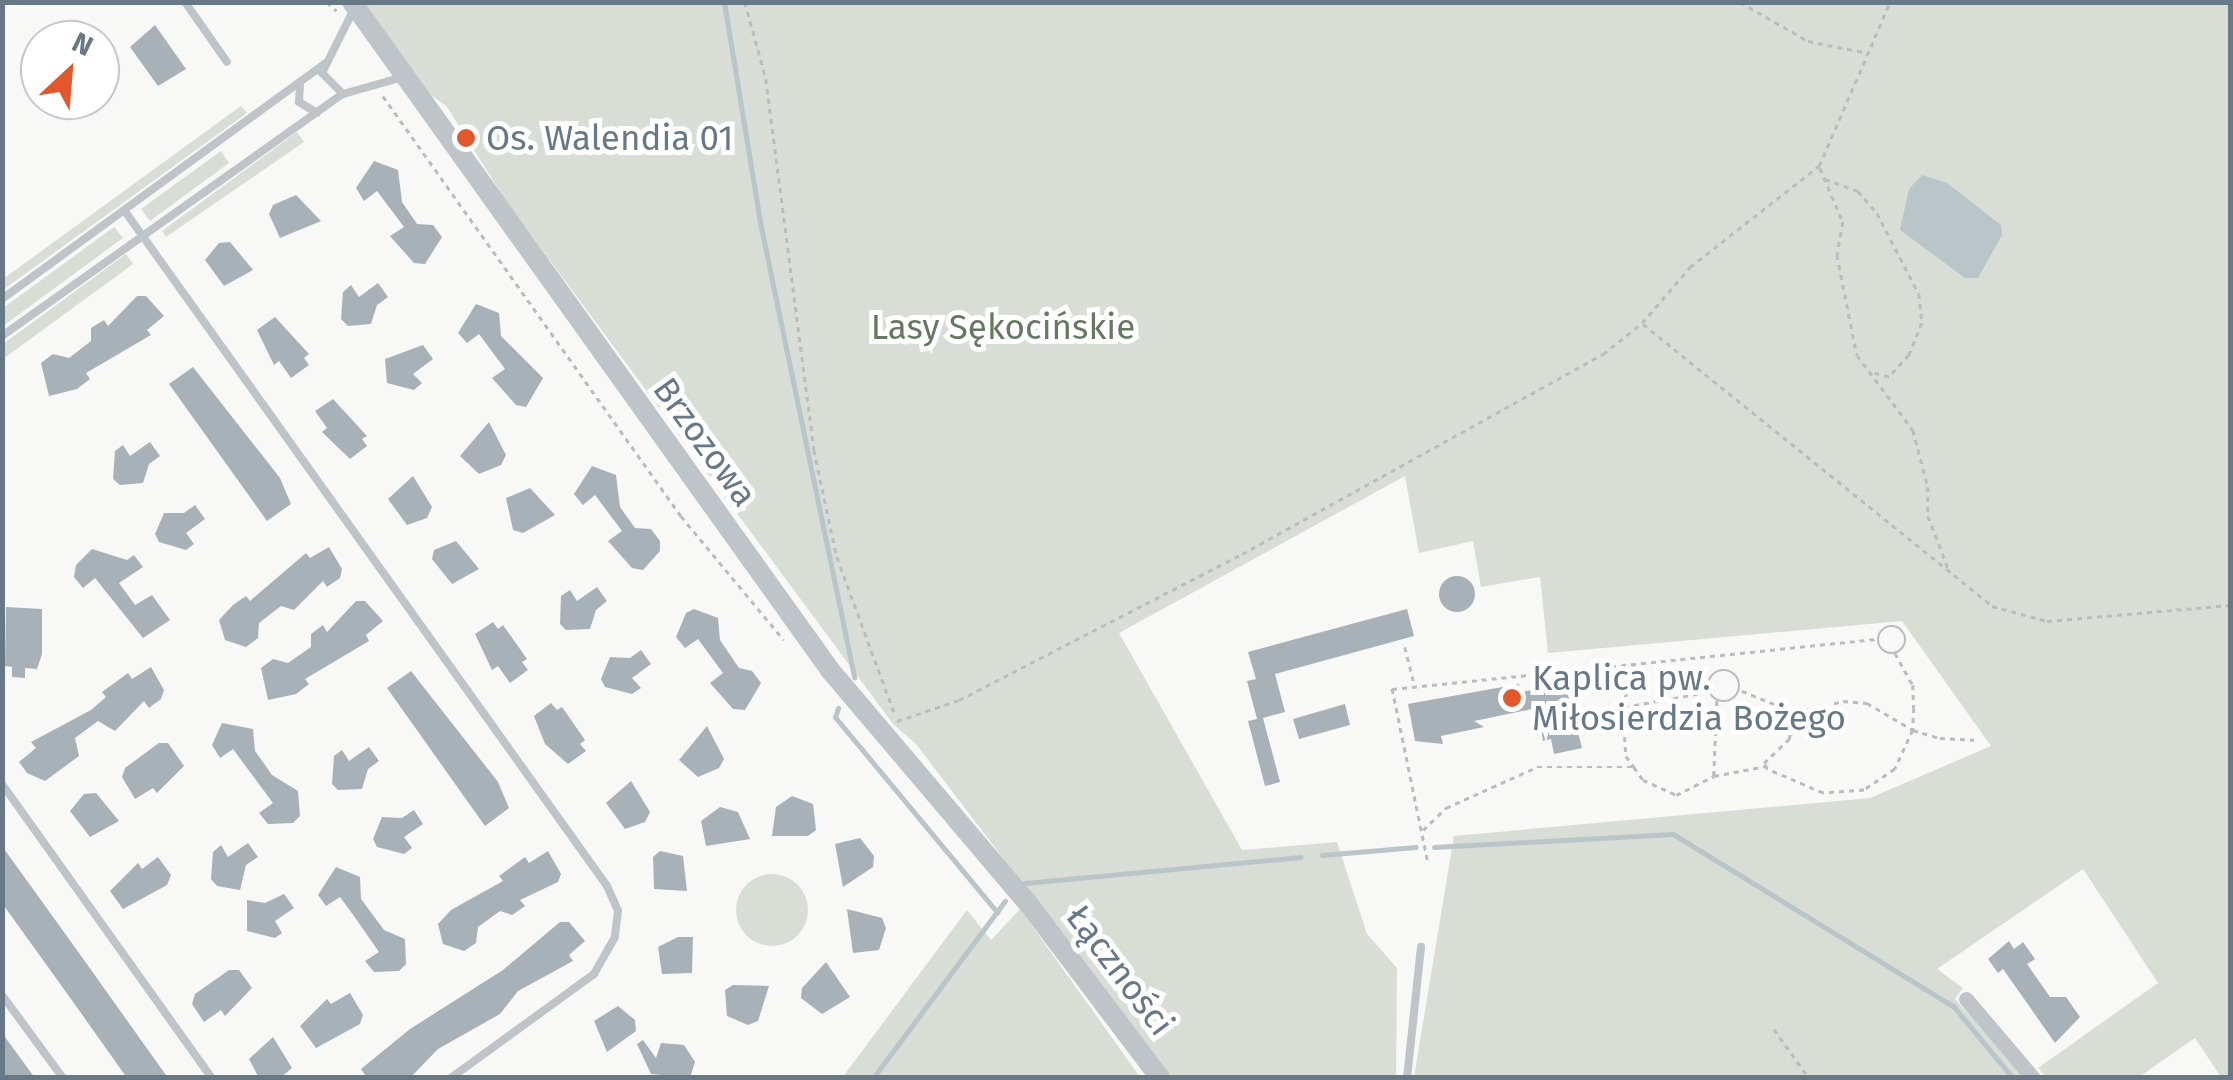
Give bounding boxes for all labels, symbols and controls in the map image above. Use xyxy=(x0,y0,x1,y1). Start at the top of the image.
north arrow xyxy=(20,20,120,120)
text: N xyxy=(67,25,98,63)
place label: Os. Walendia 01 xyxy=(486,117,733,159)
marker: Os. Walendia 01 xyxy=(455,127,477,149)
park label: Lasy Sękocińskie xyxy=(871,306,1135,348)
street label: Brzozowa xyxy=(644,369,766,515)
place label: Kaplica pw. Miłosierdzia Bożego xyxy=(1532,657,1846,739)
marker: Kaplica pw. Miłosierdzia Bożego xyxy=(1501,687,1523,709)
street label: Łączności xyxy=(1057,896,1183,1044)

